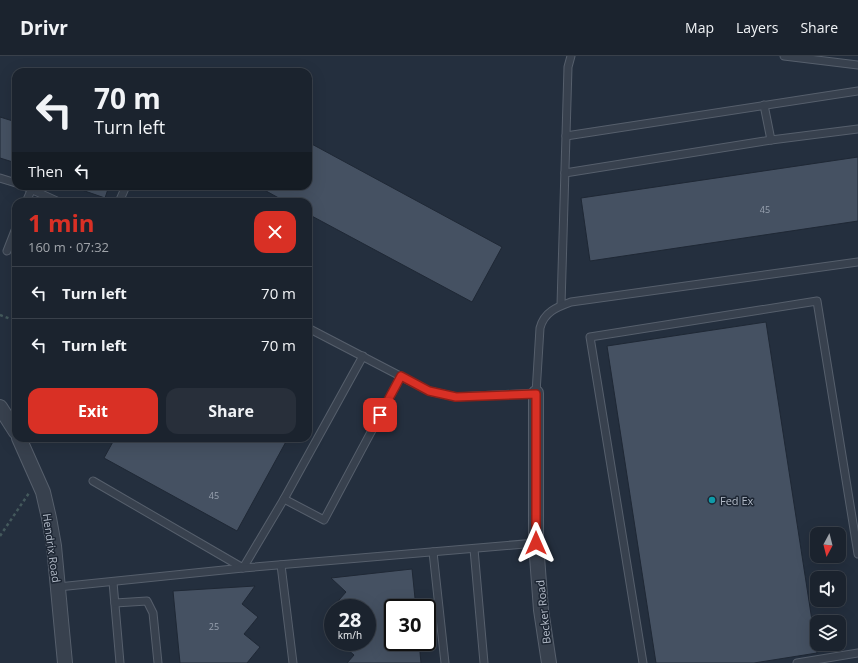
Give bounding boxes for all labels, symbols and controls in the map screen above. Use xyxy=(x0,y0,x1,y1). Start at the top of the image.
text: Drivr xyxy=(20,15,68,41)
text: Map xyxy=(685,18,714,37)
text: Layers xyxy=(736,18,778,37)
text: Share xyxy=(800,18,838,37)
text: 70 m xyxy=(94,79,161,117)
icon: left xyxy=(28,84,80,136)
text: Turn left xyxy=(94,115,165,139)
icon: left xyxy=(71,160,93,182)
text: Then xyxy=(28,161,63,181)
house number: 45 xyxy=(760,203,770,216)
text: 1 min xyxy=(28,206,95,239)
button: close xyxy=(254,211,296,253)
text: 160 m · 07:32 xyxy=(28,238,109,256)
icon: left xyxy=(28,282,50,304)
text: Turn left xyxy=(62,283,127,303)
text: 70 m xyxy=(261,283,296,303)
icon: left xyxy=(28,334,50,356)
text: Turn left xyxy=(62,335,127,355)
text: 70 m xyxy=(261,335,296,355)
button: Exit xyxy=(28,388,158,434)
button: Share xyxy=(166,388,296,434)
pin xyxy=(363,398,397,432)
icon: arrive xyxy=(369,404,391,426)
house number: 45 xyxy=(209,489,219,502)
place label: Fed Ex xyxy=(720,493,754,508)
marker: Fed Ex xyxy=(707,495,717,505)
street label: Hendrix Road xyxy=(40,512,64,584)
position arrow xyxy=(515,522,557,564)
north arrow xyxy=(810,527,846,563)
map controls xyxy=(810,527,846,651)
button: sound xyxy=(810,571,846,607)
street label: Becker Road xyxy=(532,579,554,645)
speed limit sign: 30 xyxy=(384,599,436,651)
text: 28 xyxy=(339,606,361,633)
button: layers xyxy=(810,615,846,651)
house number: 25 xyxy=(209,620,219,633)
text: km/h xyxy=(338,628,362,642)

